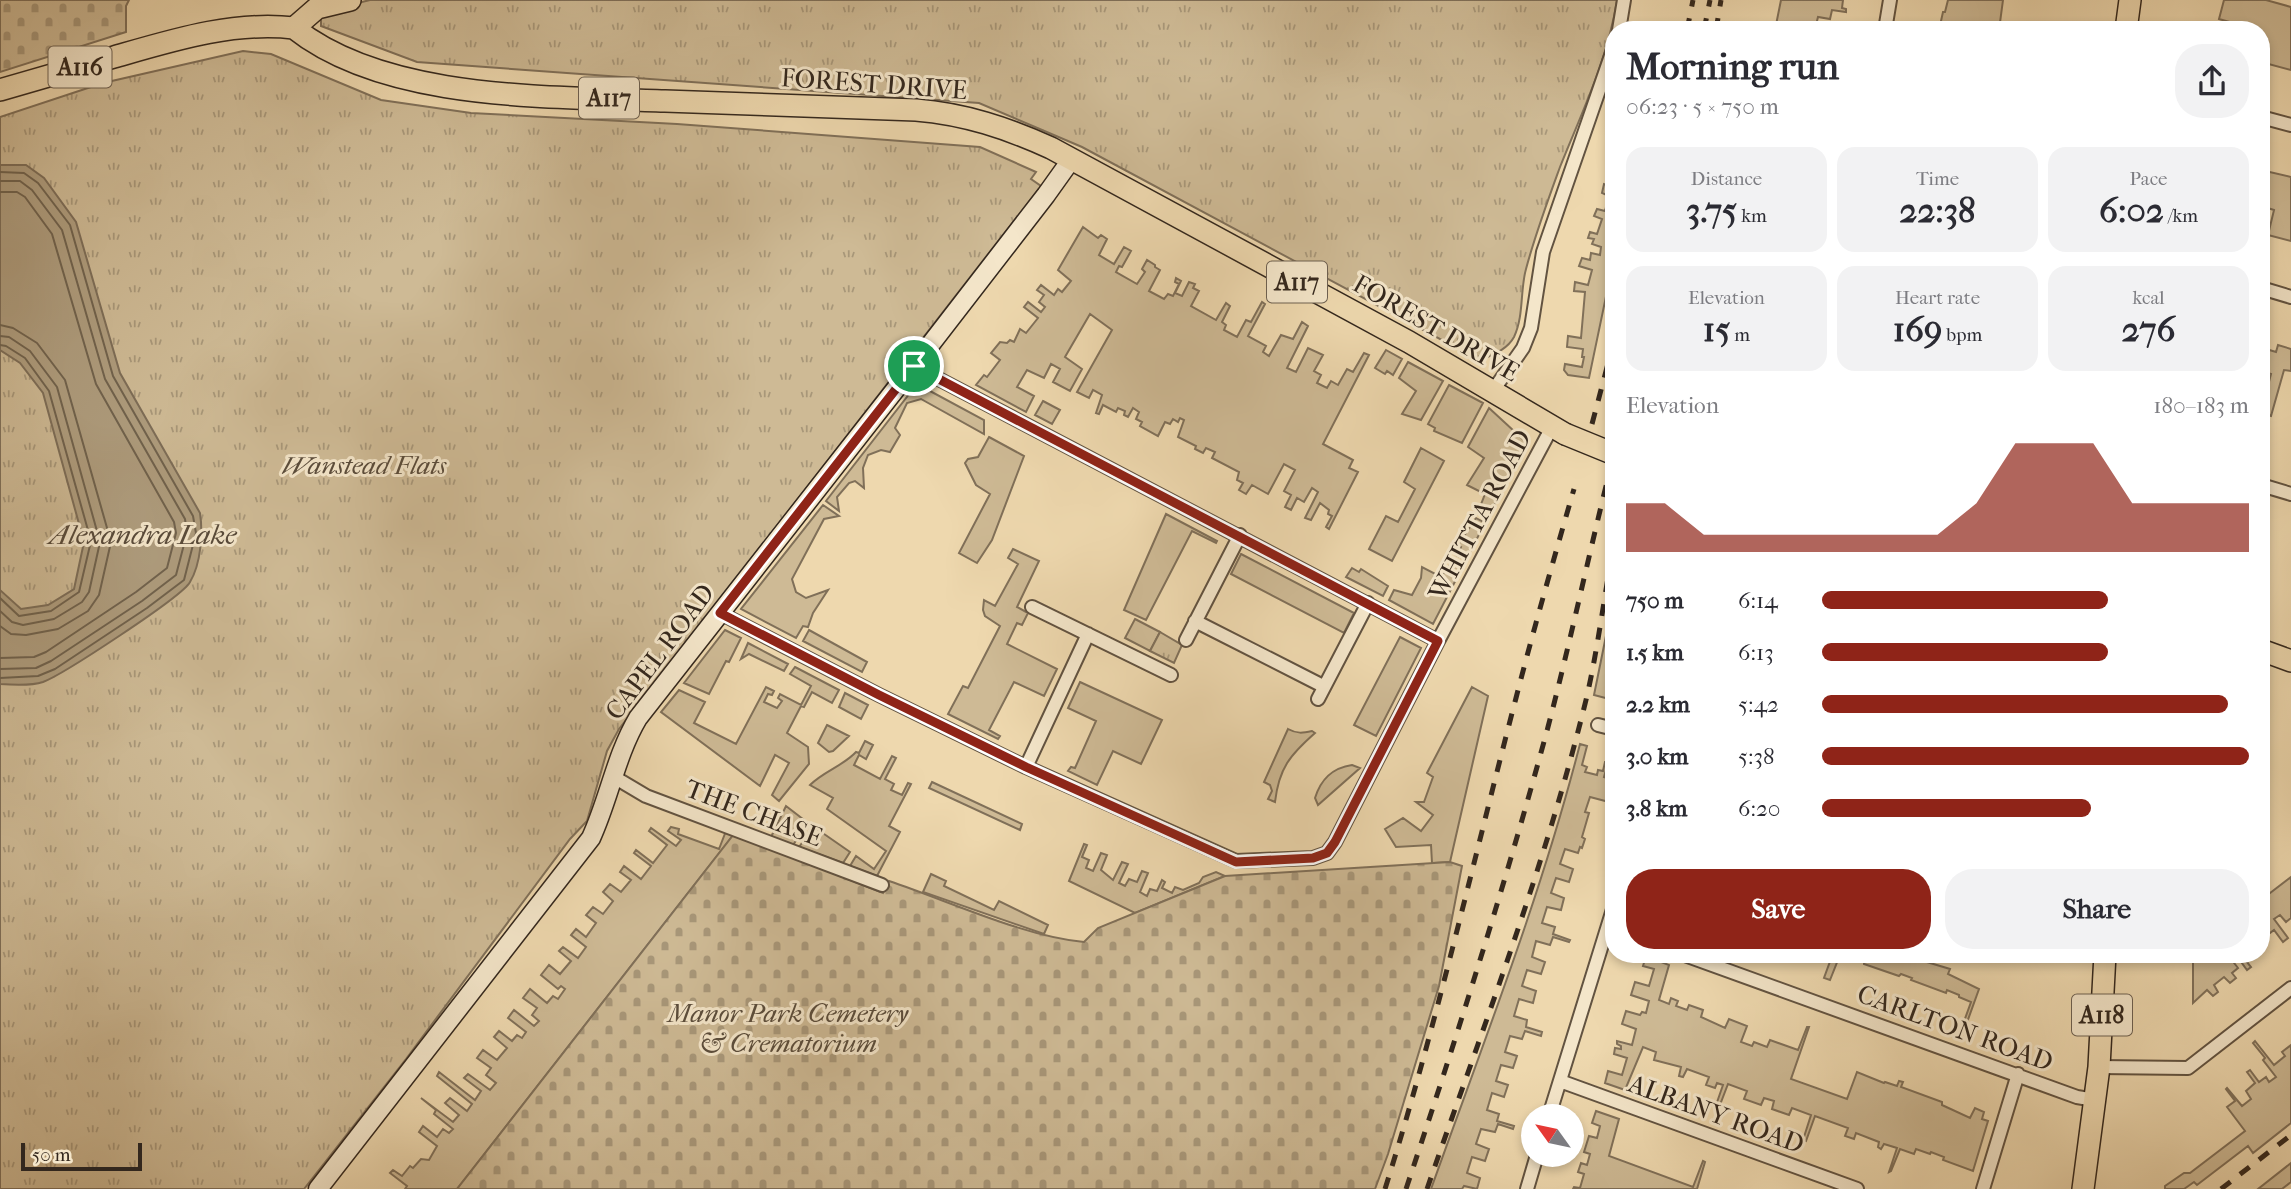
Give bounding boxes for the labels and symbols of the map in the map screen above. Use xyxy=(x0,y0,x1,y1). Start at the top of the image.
road number: A116 xyxy=(48,46,112,88)
street label: FOREST DRIVE xyxy=(780,62,968,106)
road number: A117 xyxy=(579,78,639,118)
road number: A117 xyxy=(1267,262,1327,302)
street label: FOREST DRIVE xyxy=(1347,268,1525,388)
pin xyxy=(884,336,944,396)
street label: WHITTA ROAD xyxy=(1422,424,1538,606)
park label: Wanstead Flats xyxy=(282,450,447,481)
water label: Alexandra Lake xyxy=(46,518,237,551)
street label: CAPEL ROAD xyxy=(599,578,721,726)
street label: THE CHASE xyxy=(681,773,827,853)
street label: CARLTON ROAD xyxy=(1853,978,2057,1078)
road number: A118 xyxy=(2072,995,2132,1036)
park label: Manor Park Cemetery & Crematorium xyxy=(666,998,909,1059)
street label: ALBANY ROAD xyxy=(1623,1068,1808,1160)
north arrow xyxy=(1521,1104,1584,1167)
scale bar xyxy=(21,1140,142,1172)

